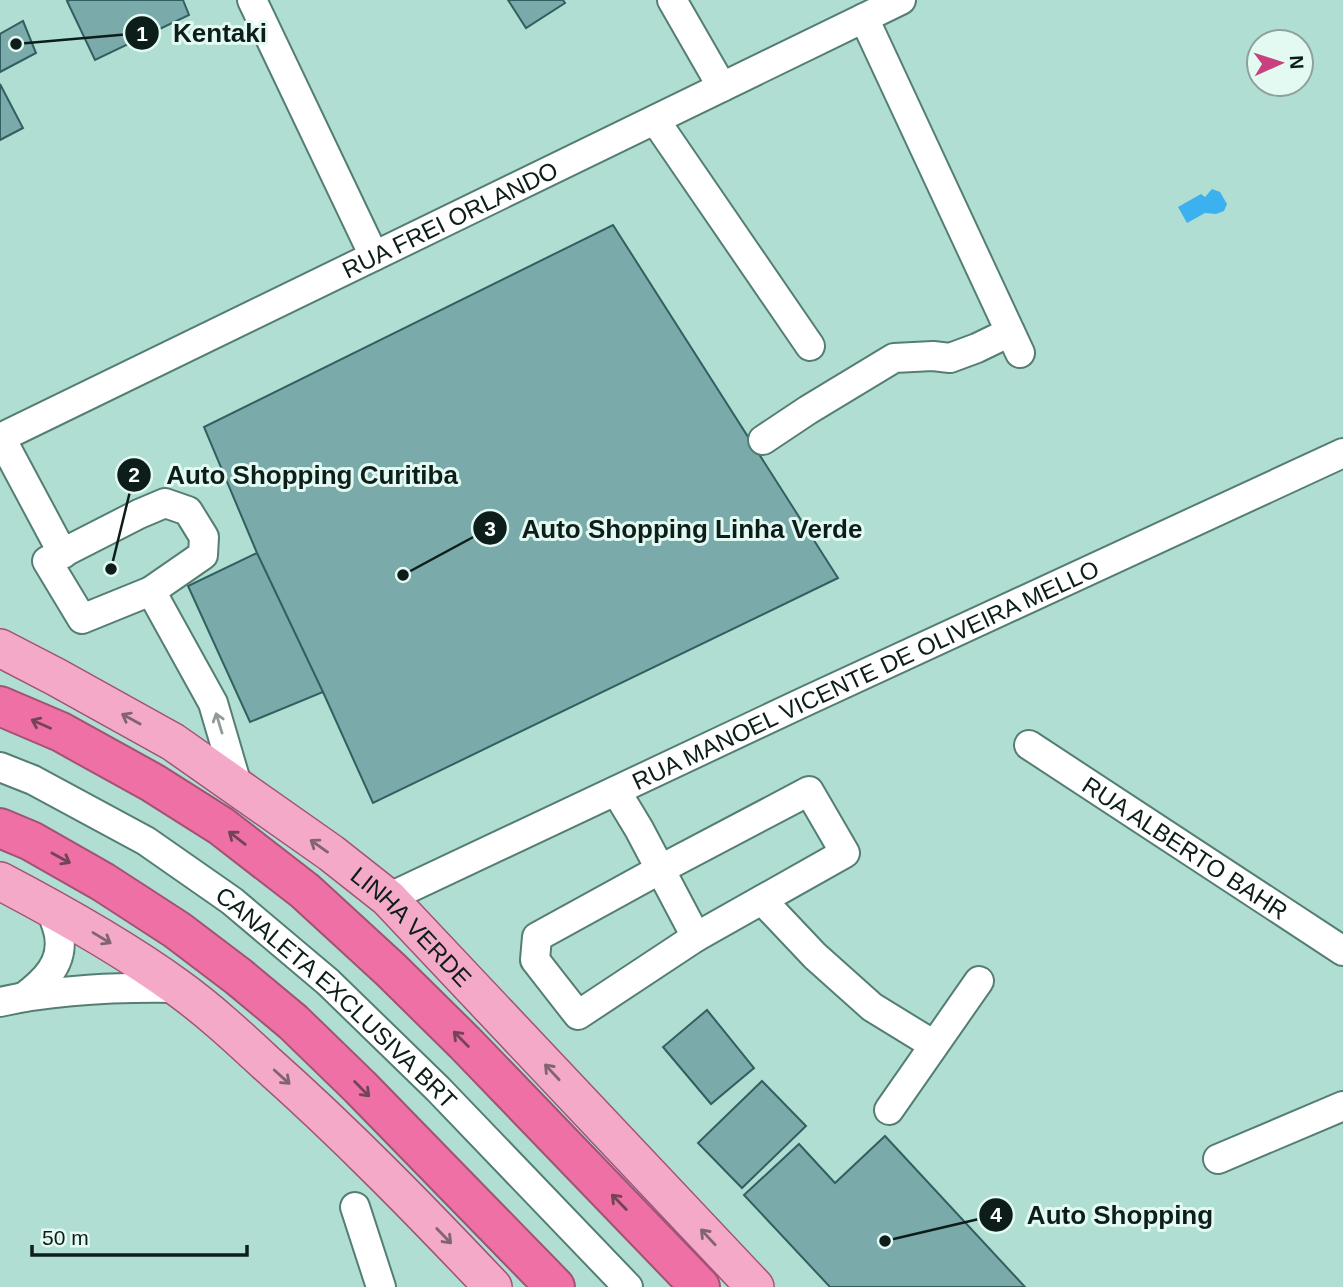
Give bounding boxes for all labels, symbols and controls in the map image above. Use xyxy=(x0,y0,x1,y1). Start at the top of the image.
callout: Kentaki xyxy=(124,10,281,57)
text: Kentaki xyxy=(173,18,267,48)
text: 1 xyxy=(136,22,148,45)
north arrow xyxy=(1245,28,1315,98)
text: N xyxy=(1286,55,1307,70)
street label: RUA FREI ORLANDO xyxy=(338,156,562,283)
callout: Auto Shopping Curitiba xyxy=(117,451,472,498)
text: Auto Shopping Curitiba xyxy=(166,460,458,490)
text: 2 xyxy=(128,463,140,486)
callout: Auto Shopping Linha Verde xyxy=(473,505,876,552)
text: Auto Shopping Linha Verde xyxy=(522,514,862,544)
text: 3 xyxy=(484,517,496,540)
street label: RUA MANOEL VICENTE DE OLIVEIRA MELLO xyxy=(628,554,1103,795)
one-way arrow xyxy=(121,712,142,725)
one-way arrow xyxy=(211,712,224,734)
one-way arrow xyxy=(31,717,52,730)
street label: RUA ALBERTO BAHR xyxy=(1078,771,1293,925)
one-way arrow xyxy=(228,831,247,846)
one-way arrow xyxy=(310,838,329,853)
one-way arrow xyxy=(50,852,71,865)
street label: LINHA VERDE xyxy=(346,861,477,991)
street label: CANALETA EXCLUSIVA BRT xyxy=(211,881,463,1114)
one-way arrow xyxy=(92,931,112,945)
one-way arrow xyxy=(453,1030,470,1047)
one-way arrow xyxy=(544,1064,561,1081)
one-way arrow xyxy=(273,1069,291,1085)
one-way arrow xyxy=(353,1080,370,1097)
callout: Auto Shopping xyxy=(978,1191,1227,1238)
one-way arrow xyxy=(610,1194,627,1211)
text: Auto Shopping xyxy=(1027,1200,1213,1230)
text: 4 xyxy=(990,1203,1002,1226)
scale bar xyxy=(32,1214,247,1258)
text: 50 m xyxy=(42,1226,89,1249)
one-way arrow xyxy=(436,1227,453,1244)
one-way arrow xyxy=(700,1229,717,1246)

